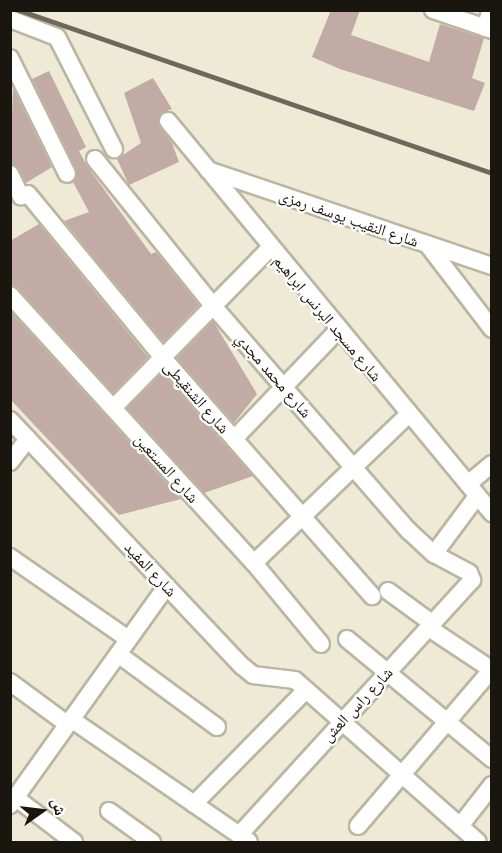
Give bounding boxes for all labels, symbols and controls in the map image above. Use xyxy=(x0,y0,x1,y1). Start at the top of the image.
street label: شارع النقيب يوسف رمزى xyxy=(277,185,421,251)
street label: شارع مسجد البرنس ابراهيم xyxy=(270,251,386,385)
street label: شارع محمد مجدي xyxy=(232,329,316,421)
street label: شارع الشنقيطى xyxy=(160,357,234,437)
street label: شارع المستعين xyxy=(131,429,203,507)
street label: شارع المفيد xyxy=(121,538,181,600)
street label: شارع راس العش xyxy=(318,663,396,745)
north arrow xyxy=(12,781,72,841)
text: ش xyxy=(47,796,72,818)

